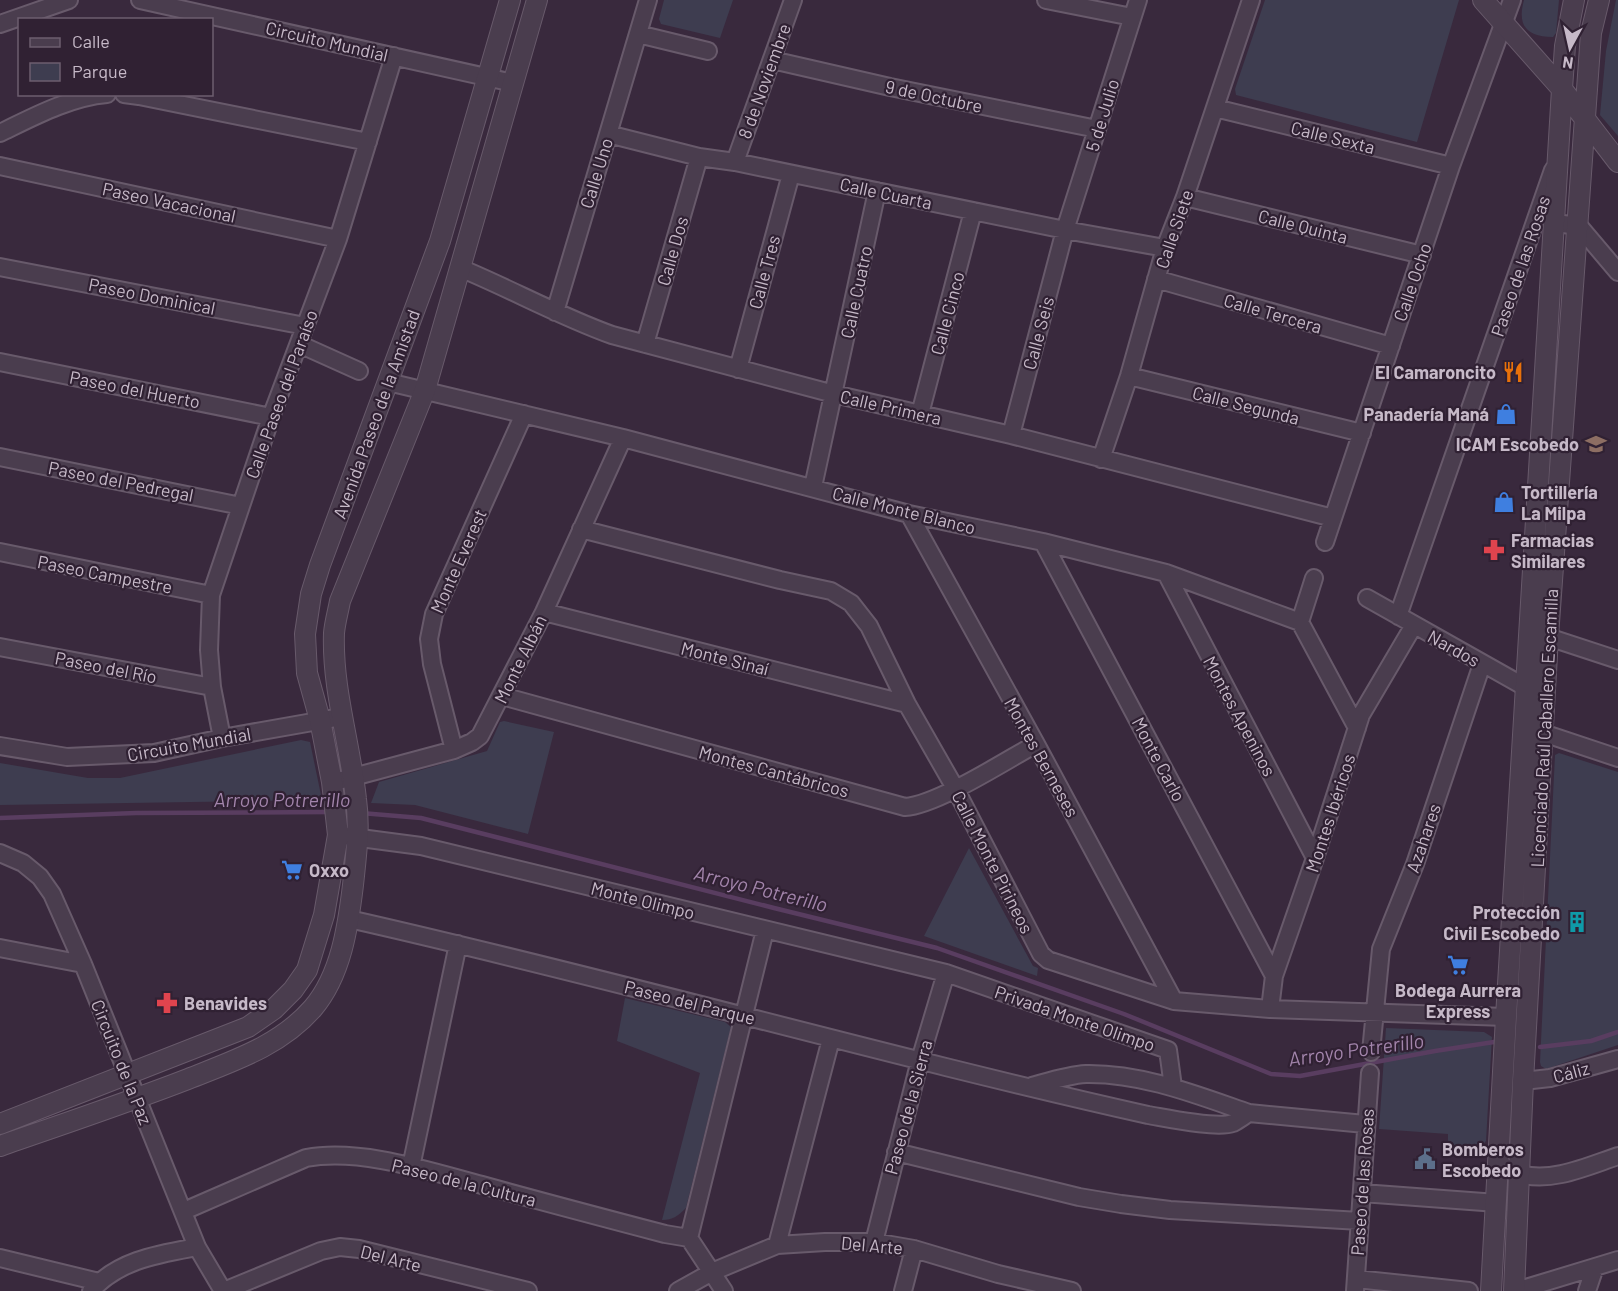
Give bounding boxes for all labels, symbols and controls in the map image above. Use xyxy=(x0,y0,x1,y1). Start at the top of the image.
street label: Circuito Mundial xyxy=(264,16,390,66)
legend xyxy=(18,18,213,96)
north arrow xyxy=(1540,18,1600,78)
street label: 8 de Noviembre xyxy=(733,20,795,142)
text: Calle xyxy=(72,30,110,52)
text: N xyxy=(1561,53,1574,73)
text: Parque xyxy=(72,60,127,82)
street label: 9 de Octubre xyxy=(883,75,985,117)
street label: 5 de Julio xyxy=(1081,76,1123,154)
street label: Calle Sexta xyxy=(1289,116,1377,158)
street label: Calle Uno xyxy=(575,135,617,211)
street label: Calle Cuarta xyxy=(838,172,934,214)
street label: Paseo Vacacional xyxy=(100,177,238,227)
street label: Calle Siete xyxy=(1150,187,1198,271)
street label: Paseo de las Rosas xyxy=(1486,193,1554,339)
street label: Calle Quinta xyxy=(1256,204,1350,248)
street label: Calle Dos xyxy=(652,214,692,288)
street label: Calle Tres xyxy=(744,233,784,311)
street label: Calle Ocho xyxy=(1388,240,1436,324)
street label: Calle Cuatro xyxy=(835,244,877,340)
street label: Calle Cinco xyxy=(925,269,969,357)
street label: Paseo Dominical xyxy=(87,273,217,319)
street label: Calle Tercera xyxy=(1221,288,1325,338)
street label: Calle Seis xyxy=(1018,294,1058,372)
street label: Avenida Paseo de la Amistad xyxy=(328,306,424,522)
street label: Calle Paseo del Paraíso xyxy=(240,307,322,481)
restaurant icon: El Camaroncito xyxy=(1501,360,1525,384)
place label: El Camaroncito xyxy=(1375,361,1496,383)
street label: Paseo del Huerto xyxy=(68,366,202,412)
street label: Calle Segunda xyxy=(1190,381,1302,429)
street label: Calle Primera xyxy=(838,385,944,429)
shop icon: Panadería Maná xyxy=(1494,402,1518,426)
place label: Panadería Maná xyxy=(1364,403,1489,425)
school or university icon: ICAM Escobedo xyxy=(1584,432,1608,456)
place label: ICAM Escobedo xyxy=(1456,433,1579,455)
street label: Paseo del Pedregal xyxy=(47,456,195,506)
place label: Tortillería La Milpa xyxy=(1521,481,1598,524)
street label: Calle Monte Blanco xyxy=(830,482,978,538)
shop icon: Tortillería La Milpa xyxy=(1492,490,1516,514)
street label: Monte Everest xyxy=(425,506,491,616)
place label: Farmacias Similares xyxy=(1511,529,1594,572)
pharmacy icon: Farmacias Similares xyxy=(1482,538,1506,562)
street label: Paseo Campestre xyxy=(36,550,174,598)
street label: Licenciado Raúl Caballero Escamilla xyxy=(1526,588,1562,868)
street label: Monte Albán xyxy=(489,611,551,707)
street label: Nardos xyxy=(1424,625,1484,671)
street label: Monte Sinaí xyxy=(679,636,771,680)
street label: Paseo del Río xyxy=(53,646,159,688)
street label: Montes Apeninos xyxy=(1199,652,1281,780)
street label: Montes Berneses xyxy=(1000,693,1084,821)
street label: Monte Carlo xyxy=(1128,713,1190,805)
street label: Circuito Mundial xyxy=(125,722,253,766)
street label: Montes Cantábricos xyxy=(697,740,851,802)
street label: Montes Ibéricos xyxy=(1300,751,1360,875)
water label: Arroyo Potrerillo xyxy=(214,787,350,811)
street label: Calle Monte Pirineos xyxy=(947,787,1039,937)
street label: Azahares xyxy=(1401,801,1445,875)
supermarket icon: Oxxo xyxy=(280,858,304,882)
place label: Oxxo xyxy=(309,859,349,881)
water label: Arroyo Potrerillo xyxy=(692,860,830,916)
street label: Monte Olimpo xyxy=(589,876,697,924)
place label: Protección Civil Escobedo xyxy=(1443,901,1560,944)
building icon: Protección Civil Escobedo xyxy=(1565,910,1589,934)
supermarket icon: Bodega Aurrera Express xyxy=(1446,953,1470,977)
street label: Paseo del Parque xyxy=(622,975,758,1029)
place label: Bodega Aurrera Express xyxy=(1395,979,1521,1022)
street label: Privada Monte Olimpo xyxy=(992,980,1158,1056)
pharmacy icon: Benavides xyxy=(155,991,179,1015)
place label: Benavides xyxy=(184,992,267,1014)
street label: Circuito de la Paz xyxy=(87,996,157,1128)
water label: Arroyo Potrerillo xyxy=(1287,1028,1425,1070)
street label: Paseo de la Sierra xyxy=(879,1037,937,1177)
street label: Cáliz xyxy=(1550,1057,1592,1087)
street label: Paseo de las Rosas xyxy=(1346,1108,1378,1256)
place label: Bomberos Escobedo xyxy=(1442,1138,1524,1181)
public building icon: Bomberos Escobedo xyxy=(1413,1147,1437,1171)
street label: Paseo de la Cultura xyxy=(390,1153,538,1211)
street label: Del Arte xyxy=(840,1231,904,1259)
street label: Del Arte xyxy=(358,1240,424,1276)

